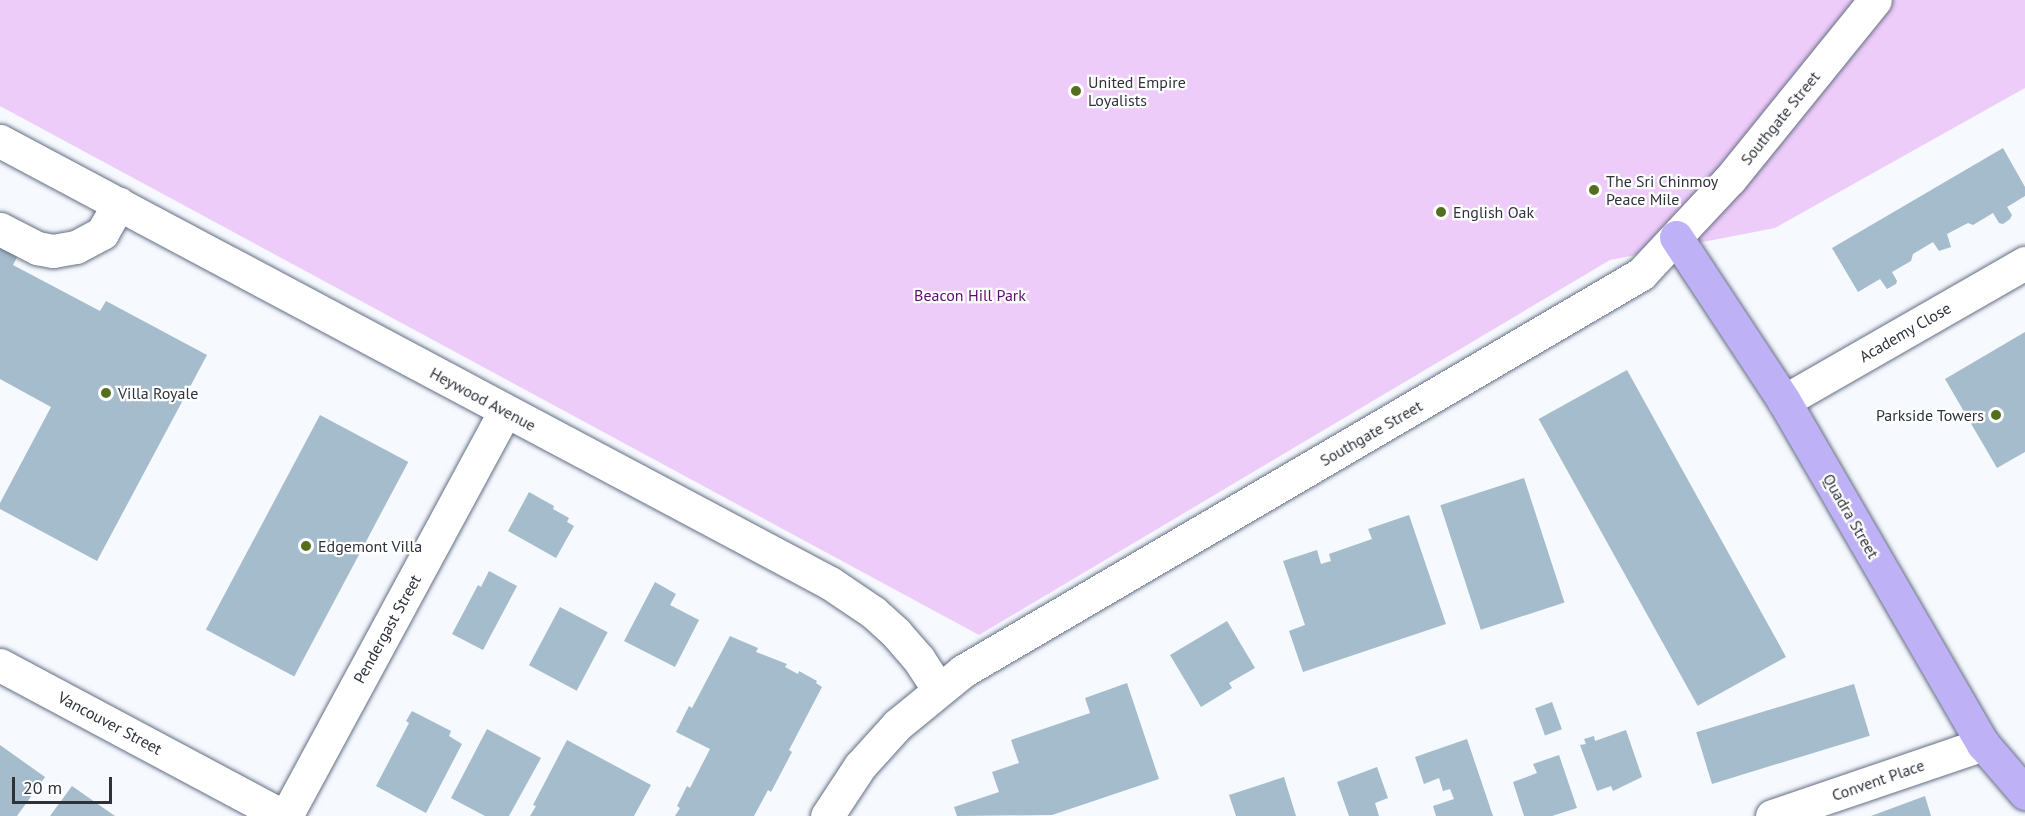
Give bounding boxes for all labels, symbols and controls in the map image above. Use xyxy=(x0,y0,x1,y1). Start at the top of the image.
street label: Southgate Street xyxy=(1736,67,1824,169)
place label: United Empire Loyalists xyxy=(1088,72,1186,110)
marker: United Empire Loyalists xyxy=(1069,84,1083,98)
place label: The Sri Chinmoy Peace Mile xyxy=(1606,171,1718,209)
marker: The Sri Chinmoy Peace Mile xyxy=(1587,183,1601,197)
place label: English Oak xyxy=(1453,202,1534,222)
marker: English Oak xyxy=(1434,205,1448,219)
park label: Beacon Hill Park xyxy=(914,285,1026,305)
street label: Academy Close xyxy=(1856,298,1954,366)
street label: Heywood Avenue xyxy=(427,363,539,435)
place label: Villa Royale xyxy=(118,383,198,403)
marker: Villa Royale xyxy=(99,386,113,400)
street label: Southgate Street xyxy=(1316,396,1426,470)
place label: Parkside Towers xyxy=(1875,405,1984,425)
marker: Parkside Towers xyxy=(1989,408,2003,422)
street label: Quadra Street xyxy=(1819,470,1883,562)
place label: Edgemont Villa xyxy=(318,536,423,556)
marker: Edgemont Villa xyxy=(299,539,313,553)
street label: Pendergast Street xyxy=(349,571,425,687)
street label: Vancouver Street xyxy=(55,687,165,759)
street label: Convent Place xyxy=(1829,755,1927,805)
scale bar xyxy=(15,765,116,803)
text: 20 m xyxy=(23,776,62,799)

